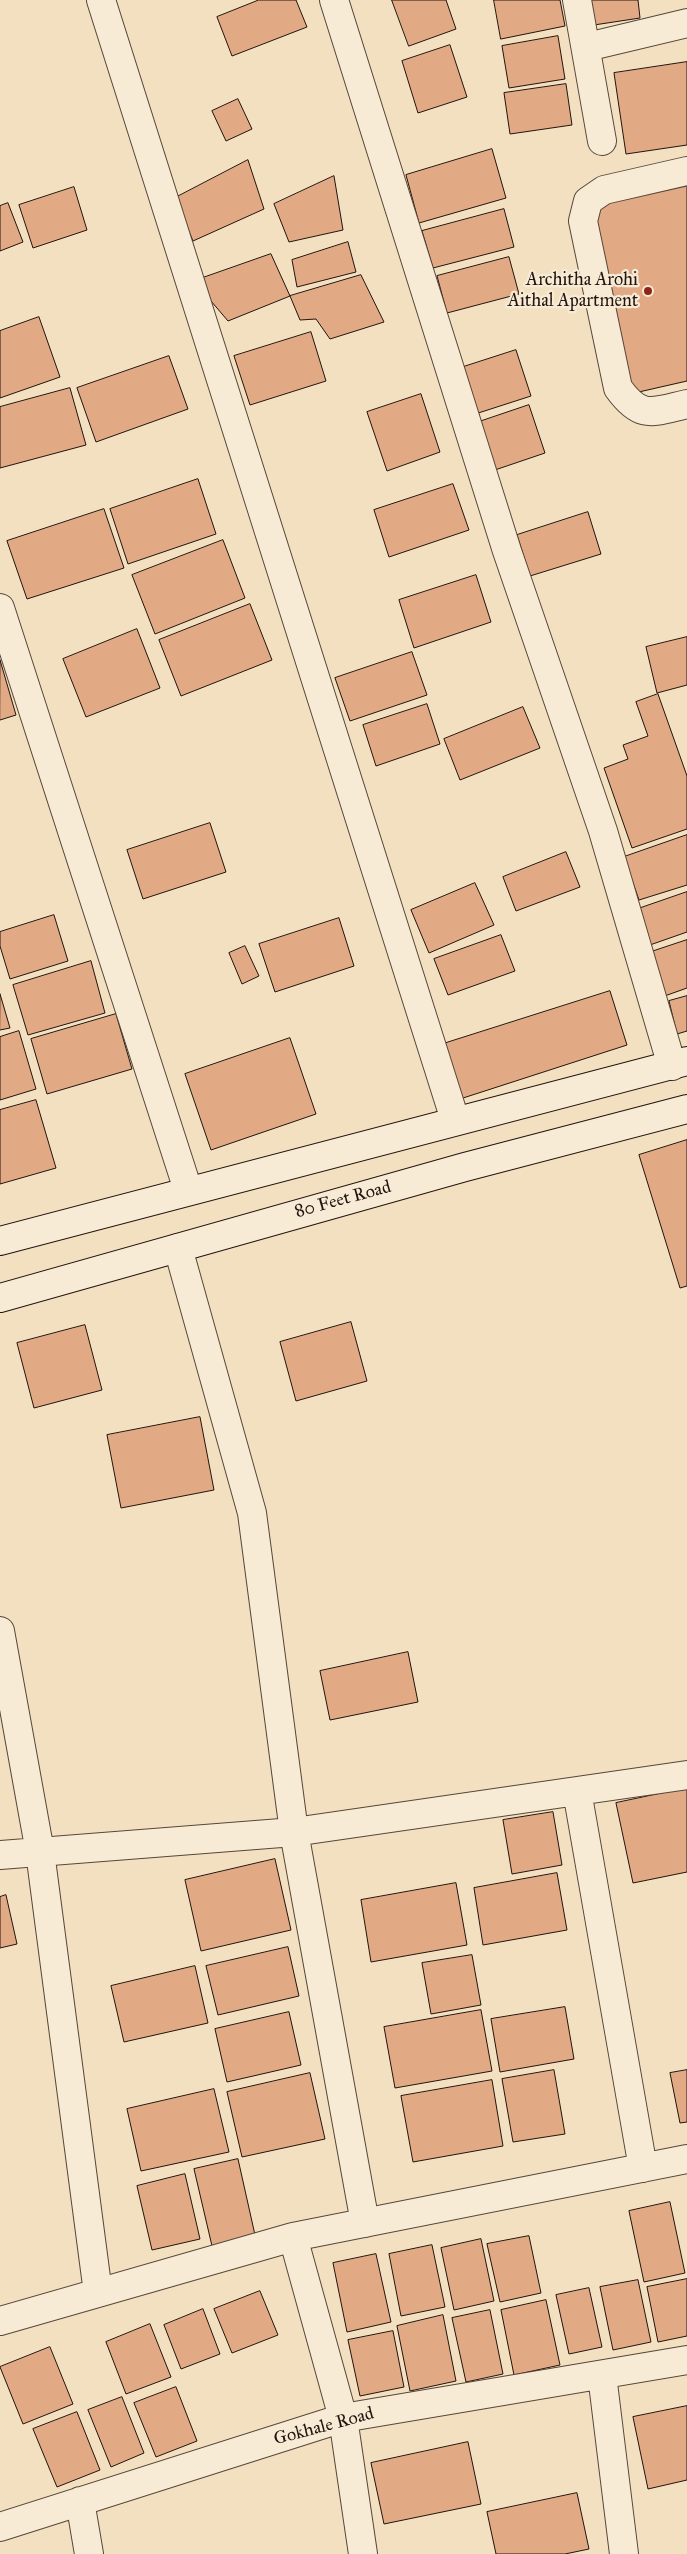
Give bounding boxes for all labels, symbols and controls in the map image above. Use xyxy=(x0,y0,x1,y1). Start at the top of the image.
place label: Architha Arohi Aithal Apartment xyxy=(508,270,638,312)
marker: Architha Arohi Aithal Apartment xyxy=(642,285,654,297)
street label: 80 Feet Road xyxy=(292,1177,394,1223)
street label: Gokhale Road xyxy=(272,2403,376,2451)

